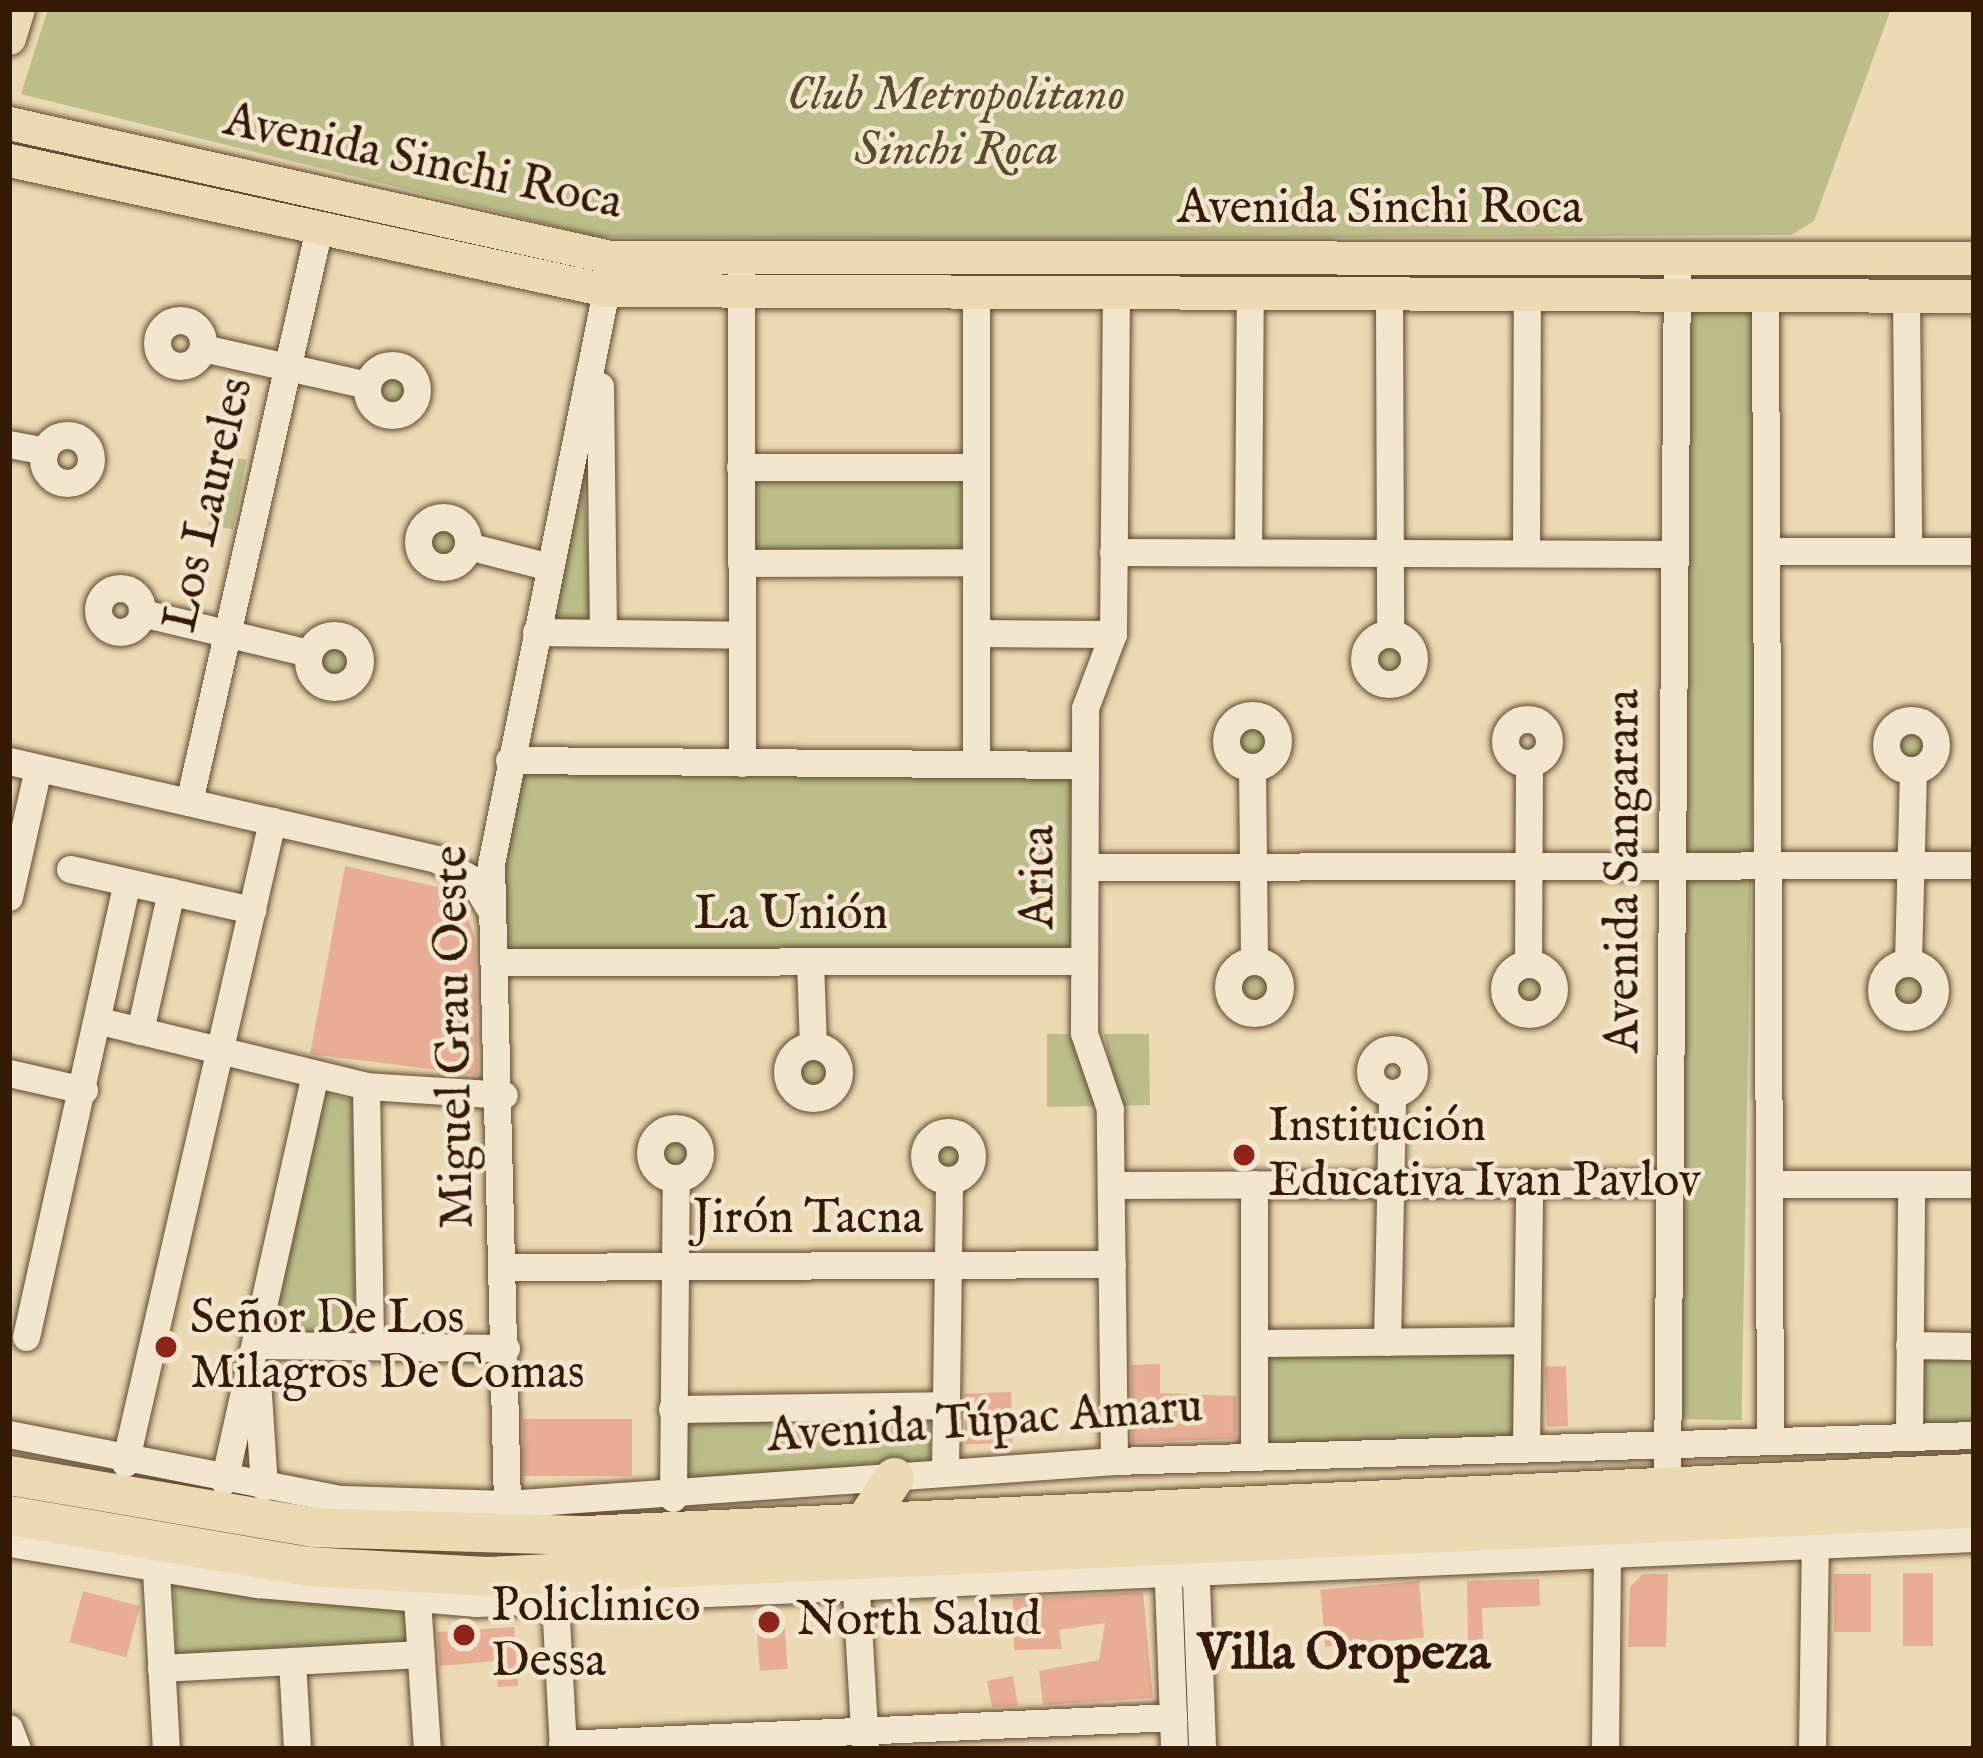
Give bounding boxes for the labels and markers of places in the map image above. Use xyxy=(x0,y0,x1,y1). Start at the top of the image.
place label: Institución Educativa Ivan Pavlov xyxy=(1268,1098,1700,1211)
marker: Institución Educativa Ivan Pavlov xyxy=(1231,1142,1257,1168)
place label: Señor De Los Milagros De Comas xyxy=(190,1290,585,1403)
marker: Señor De Los Milagros De Comas xyxy=(153,1334,179,1360)
place label: Policlinico Dessa xyxy=(491,1578,701,1691)
place label: North Salud xyxy=(796,1593,1041,1651)
marker: North Salud xyxy=(753,1606,785,1638)
marker: Policlinico Dessa xyxy=(448,1619,480,1651)

